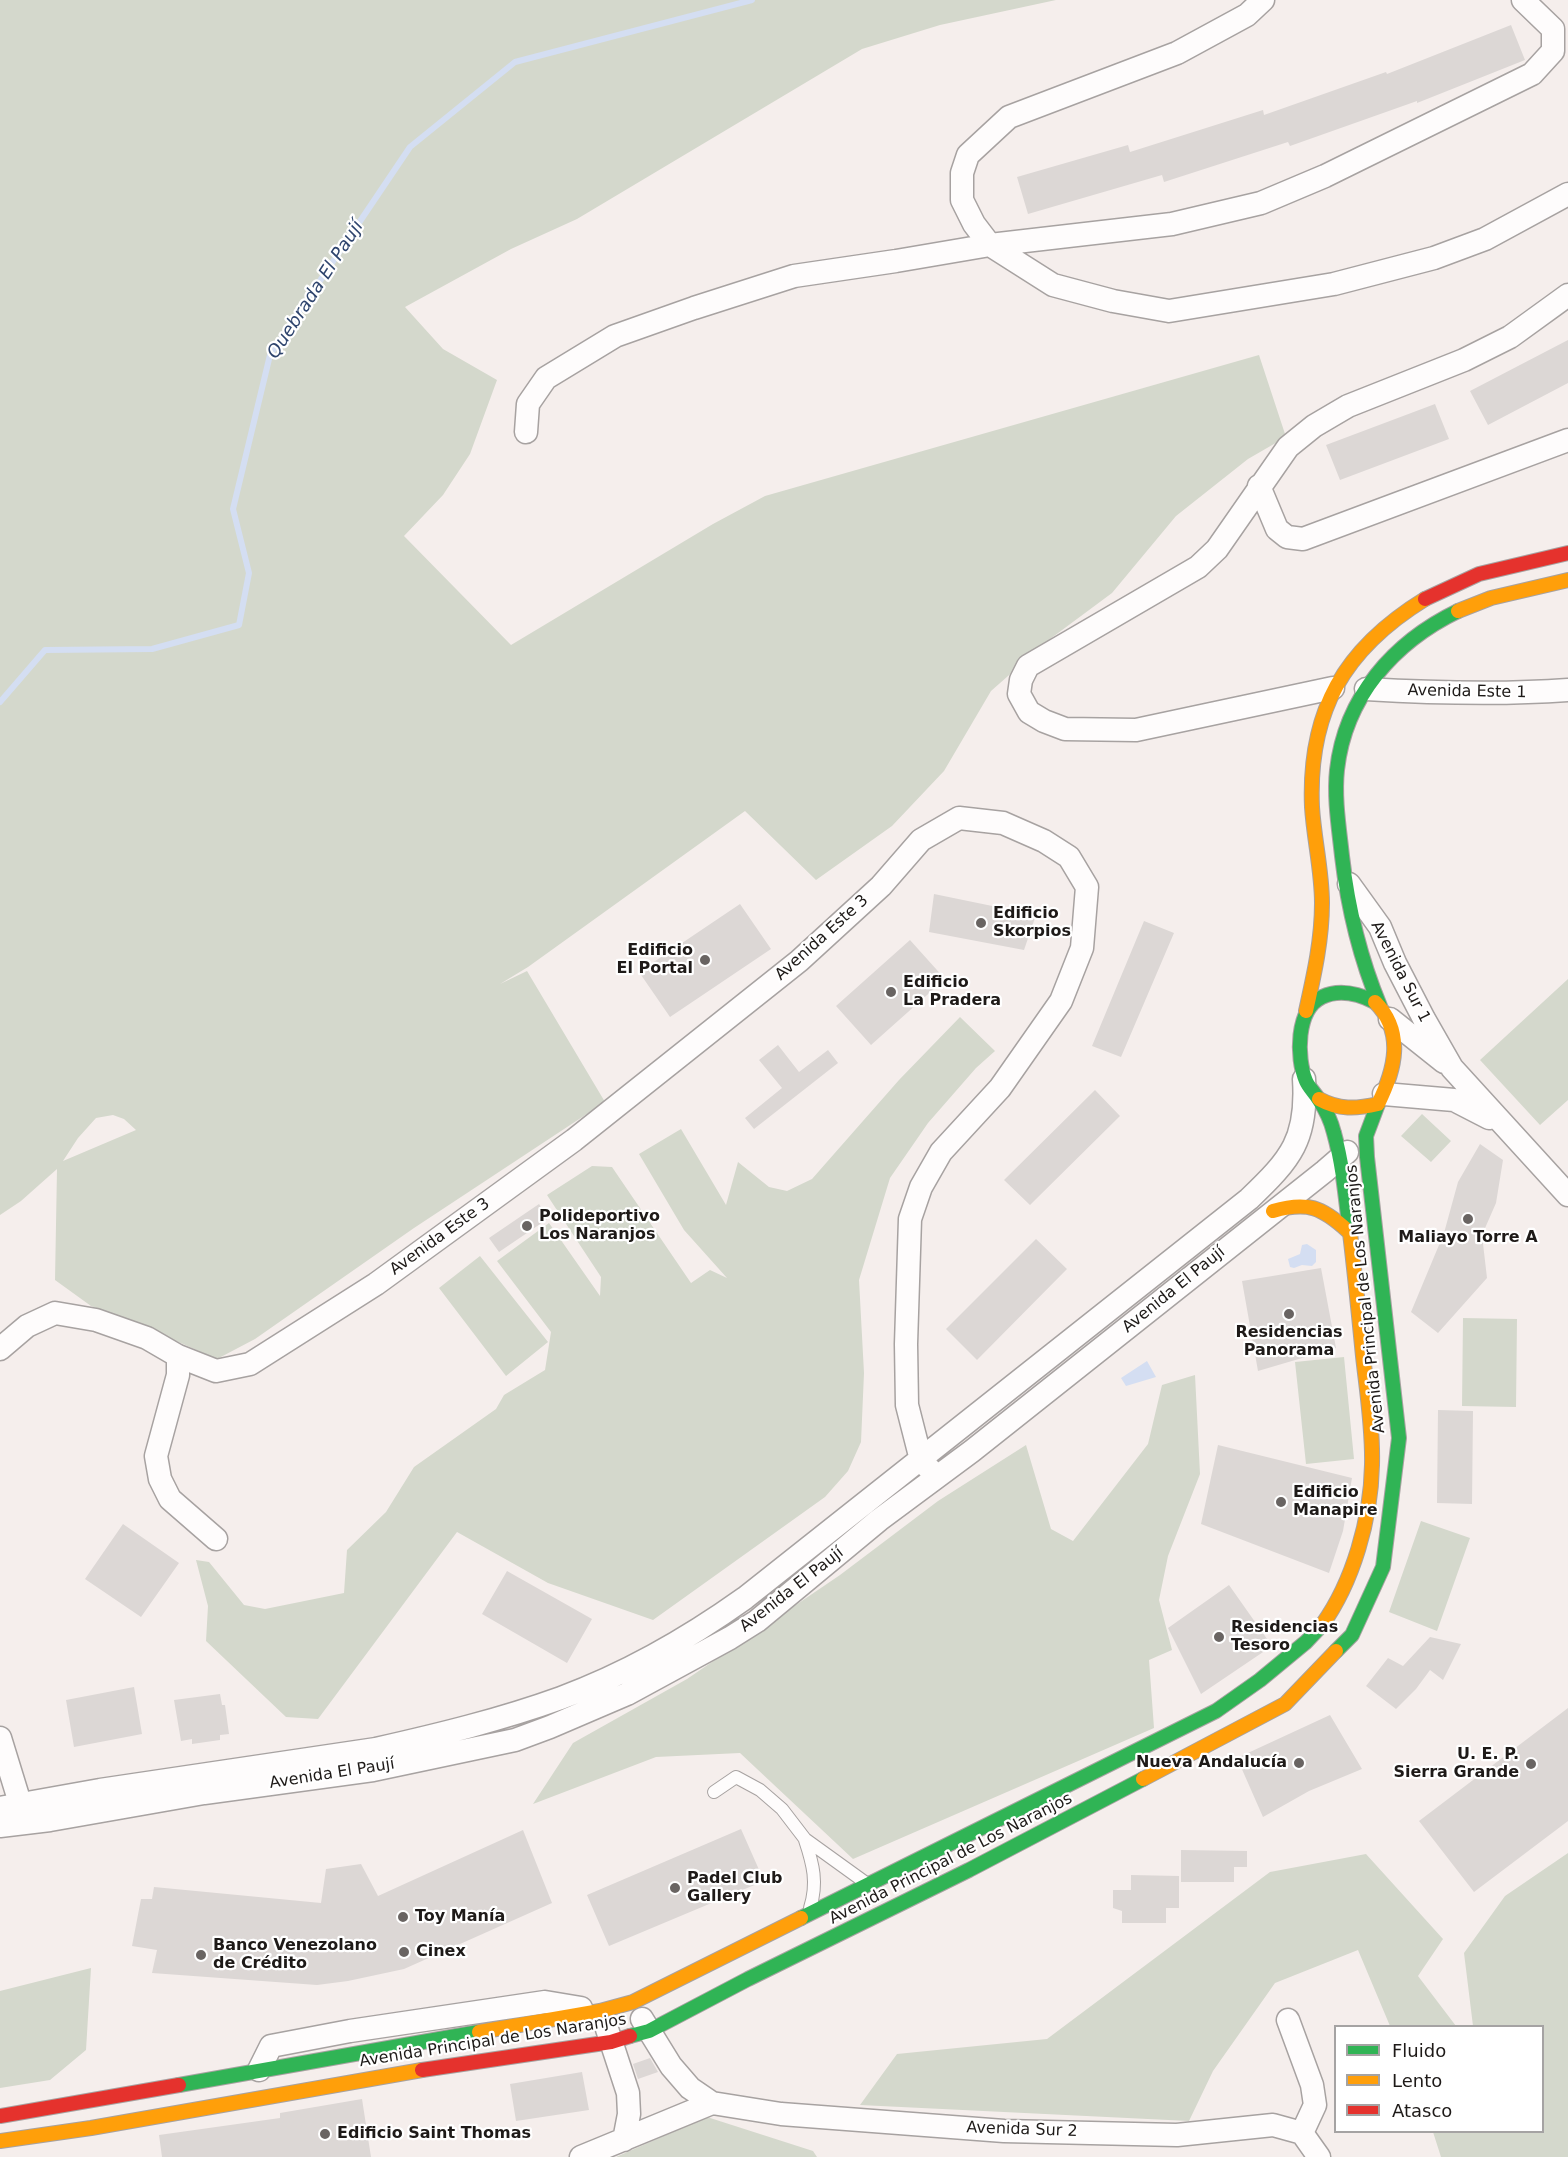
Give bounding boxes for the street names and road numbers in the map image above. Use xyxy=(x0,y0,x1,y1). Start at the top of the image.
street label: Avenida Este 1 xyxy=(1407,681,1527,703)
street label: Avenida Este 3 xyxy=(771,891,873,985)
street label: Avenida Sur 1 xyxy=(1366,918,1434,1026)
street label: Avenida Principal de Los Naranjos xyxy=(1342,1164,1390,1434)
street label: Avenida Este 3 xyxy=(386,1194,494,1280)
street label: Avenida El Paují xyxy=(1119,1243,1229,1337)
street label: Avenida El Paují xyxy=(736,1544,848,1636)
street label: Avenida El Paují xyxy=(268,1755,396,1793)
street label: Avenida Principal de Los Naranjos xyxy=(826,1789,1076,1929)
street label: Avenida Principal de Los Naranjos xyxy=(358,2010,628,2072)
street label: Avenida Sur 2 xyxy=(966,2118,1078,2142)

